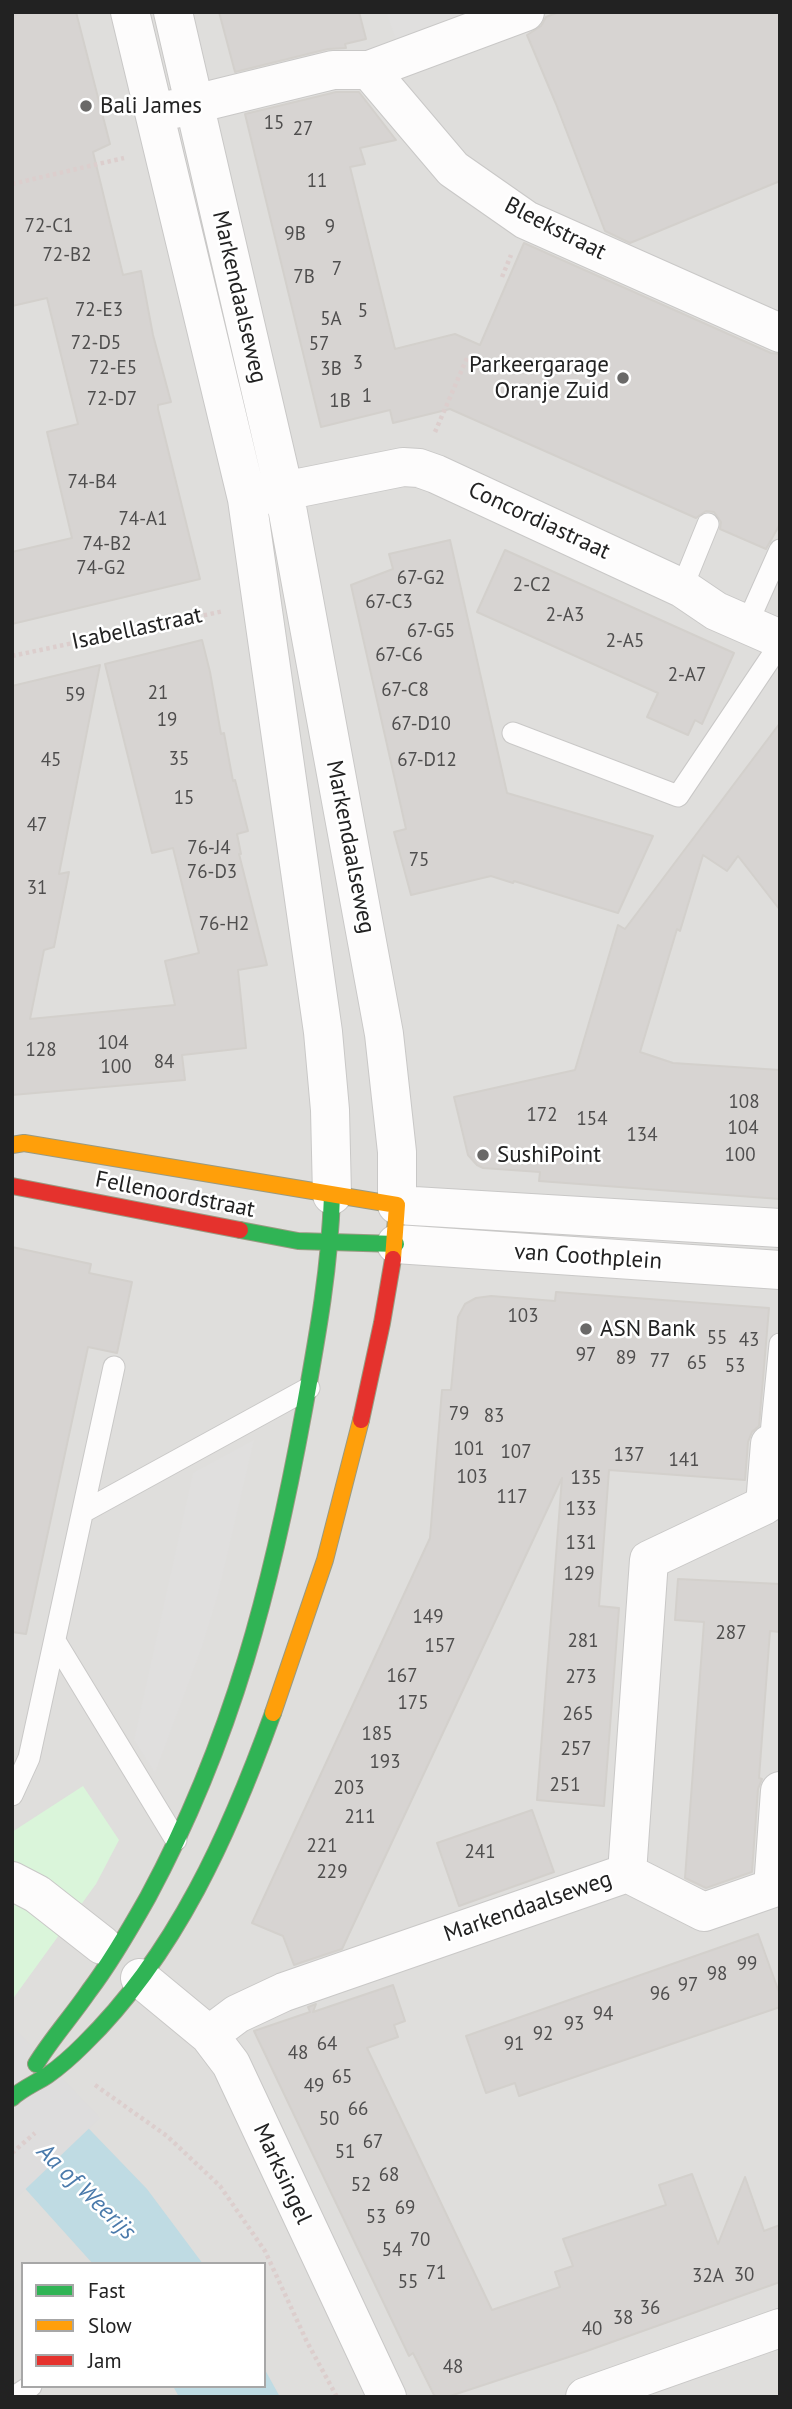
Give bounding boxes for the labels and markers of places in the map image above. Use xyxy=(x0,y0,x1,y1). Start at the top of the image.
place label: Bali James xyxy=(100,92,202,120)
marker: Bali James xyxy=(78,98,94,114)
place label: Parkeergarage Oranje Zuid xyxy=(469,351,609,405)
marker: Parkeergarage Oranje Zuid xyxy=(615,370,631,386)
place label: SushiPoint xyxy=(497,1141,601,1169)
marker: SushiPoint xyxy=(475,1147,491,1163)
place label: ASN Bank xyxy=(600,1315,696,1343)
marker: ASN Bank xyxy=(578,1321,594,1337)

